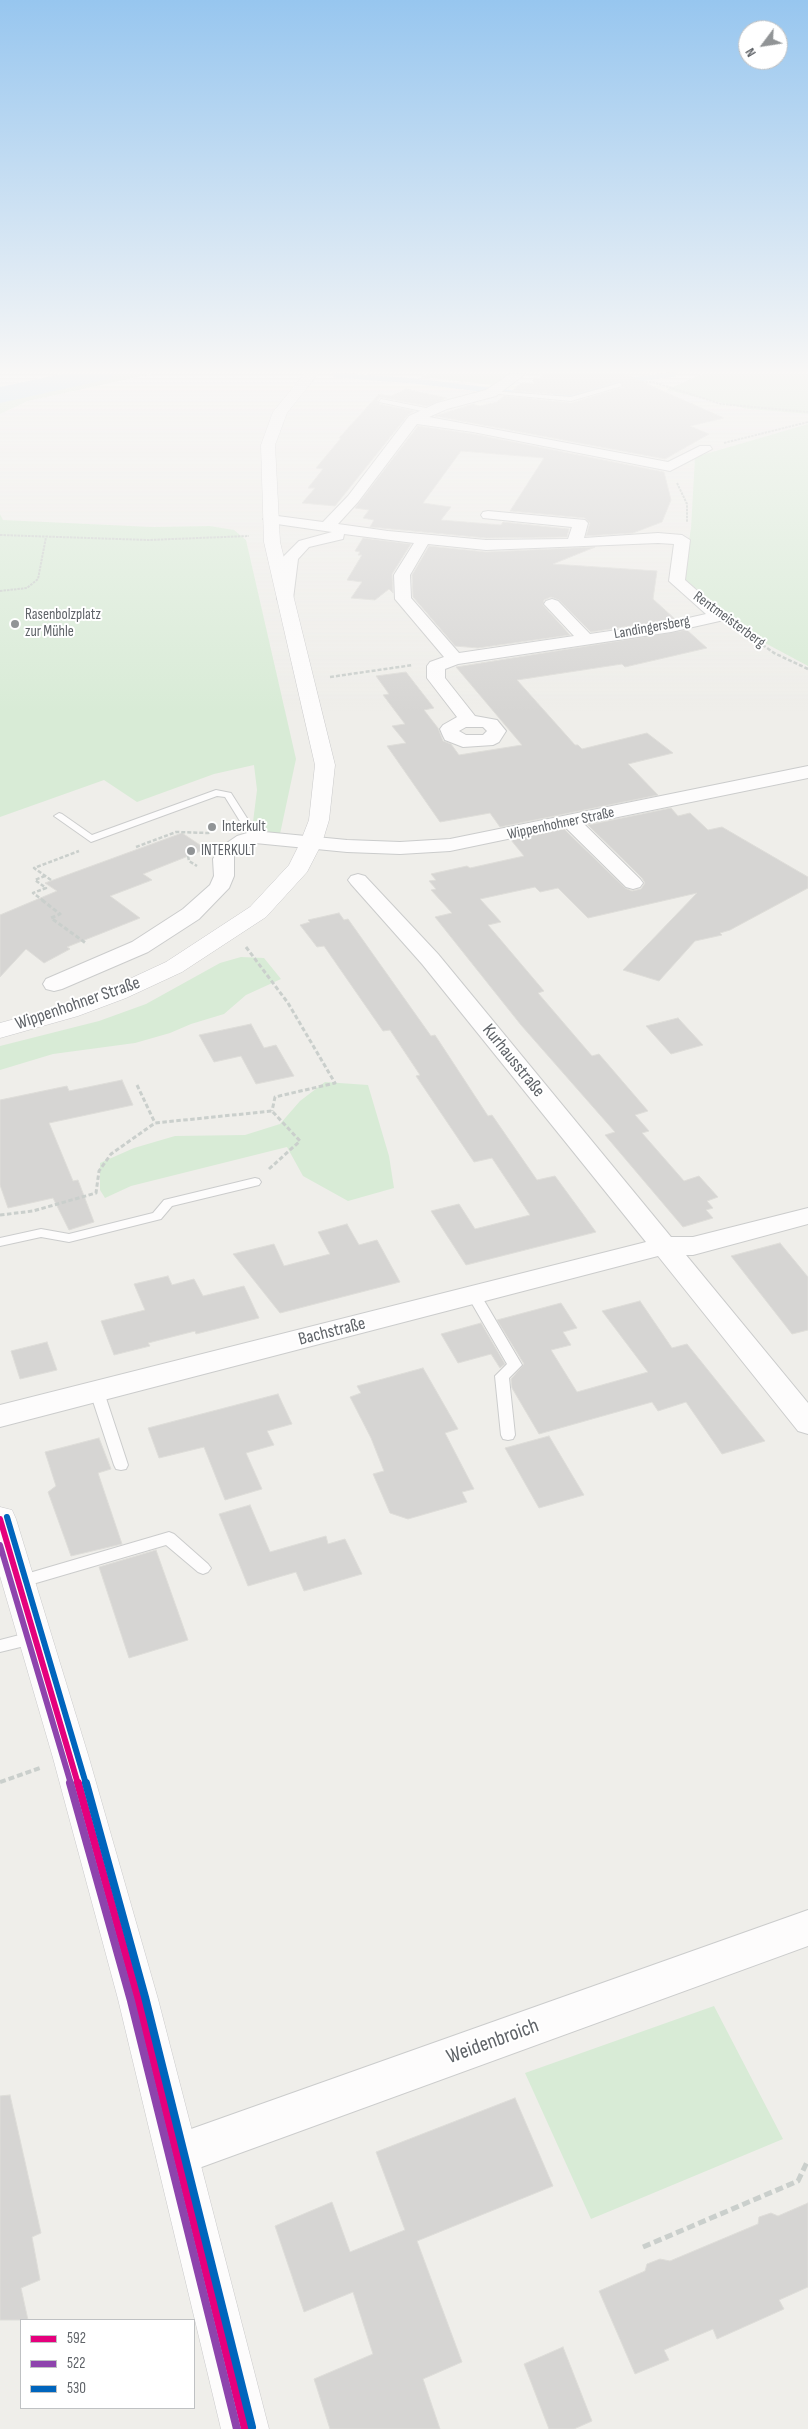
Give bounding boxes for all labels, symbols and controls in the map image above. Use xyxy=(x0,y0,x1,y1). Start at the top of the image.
north arrow xyxy=(738,20,788,70)
text: N xyxy=(741,45,760,60)
street label: Rentmeisterberg xyxy=(689,588,769,652)
place label: Rasenbolzplatz zur Mühle xyxy=(25,606,101,641)
street label: Landingersberg xyxy=(613,612,691,644)
marker: Rasenbolzplatz zur Mühle xyxy=(9,618,21,630)
street label: Wippenhohner Straße xyxy=(506,804,616,844)
place label: Interkult xyxy=(222,818,266,836)
marker: Interkult xyxy=(206,821,218,833)
place label: INTERKULT xyxy=(201,842,256,860)
marker: INTERKULT xyxy=(185,845,197,857)
street label: Wippenhohner Straße xyxy=(13,973,143,1035)
street label: Kurhausstraße xyxy=(477,1020,549,1102)
street label: Bachstraße xyxy=(296,1313,368,1351)
street label: Weidenbroich xyxy=(443,2014,543,2070)
legend xyxy=(20,2319,195,2409)
text: 592 xyxy=(67,2329,86,2348)
text: 522 xyxy=(67,2354,85,2373)
text: 530 xyxy=(67,2379,86,2398)

